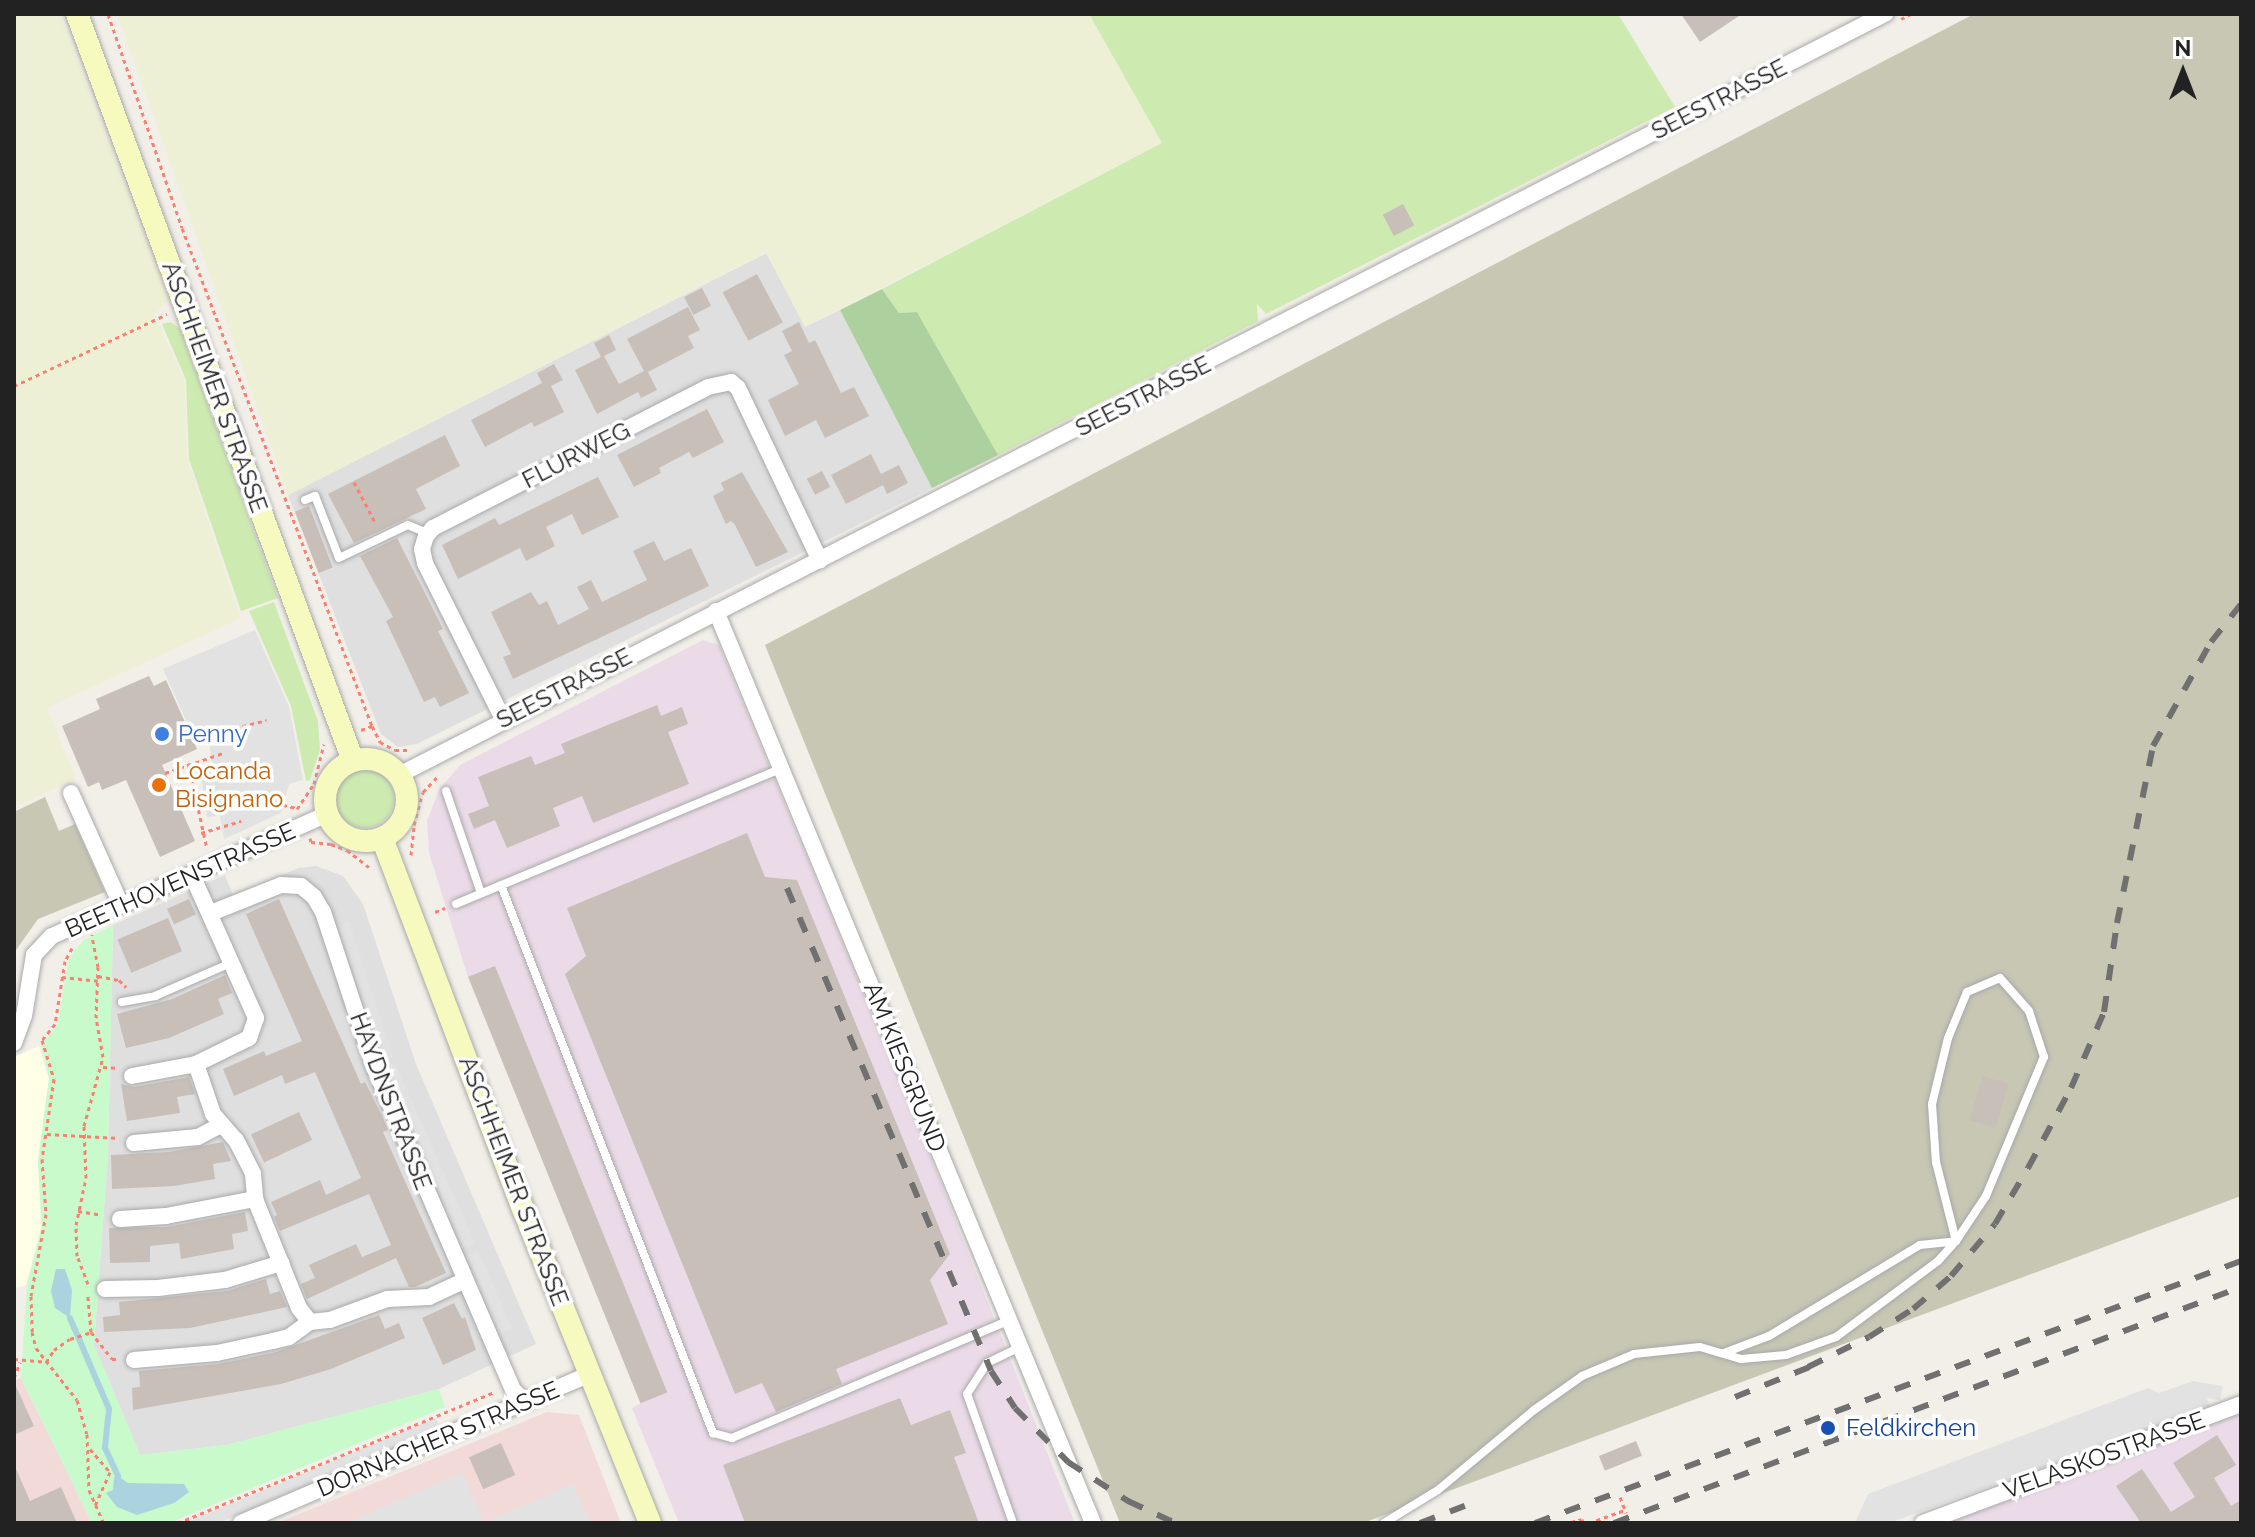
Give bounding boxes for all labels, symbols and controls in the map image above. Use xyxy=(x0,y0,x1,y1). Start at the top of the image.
north arrow xyxy=(2143,32,2223,112)
text: N xyxy=(2175,35,2191,61)
street label: SEESTRASSE xyxy=(1646,53,1792,145)
street label: ASCHHEIMER STRASSE xyxy=(156,258,274,516)
street label: SEESTRASSE xyxy=(1070,350,1216,442)
street label: FLURWEG xyxy=(517,416,635,494)
street label: SEESTRASSE xyxy=(491,642,637,734)
place label: Penny xyxy=(178,720,248,748)
marker: Penny xyxy=(153,725,171,743)
place label: Locanda Bisignano xyxy=(175,757,283,813)
marker: Locanda Bisignano xyxy=(150,776,168,794)
street label: BEETHOVENSTRASSE xyxy=(60,816,300,944)
street label: AM KIESGRUND xyxy=(858,978,952,1156)
street label: HAYDNSTRASSE xyxy=(344,1008,438,1194)
street label: ASCHHEIMER STRASSE xyxy=(453,1052,575,1310)
street label: DORNACHER STRASSE xyxy=(313,1375,563,1503)
street label: VELASKOSTRASSE xyxy=(1999,1405,2209,1505)
place label: Feldkirchen xyxy=(1846,1414,1976,1442)
marker: Feldkirchen xyxy=(1817,1417,1839,1439)

